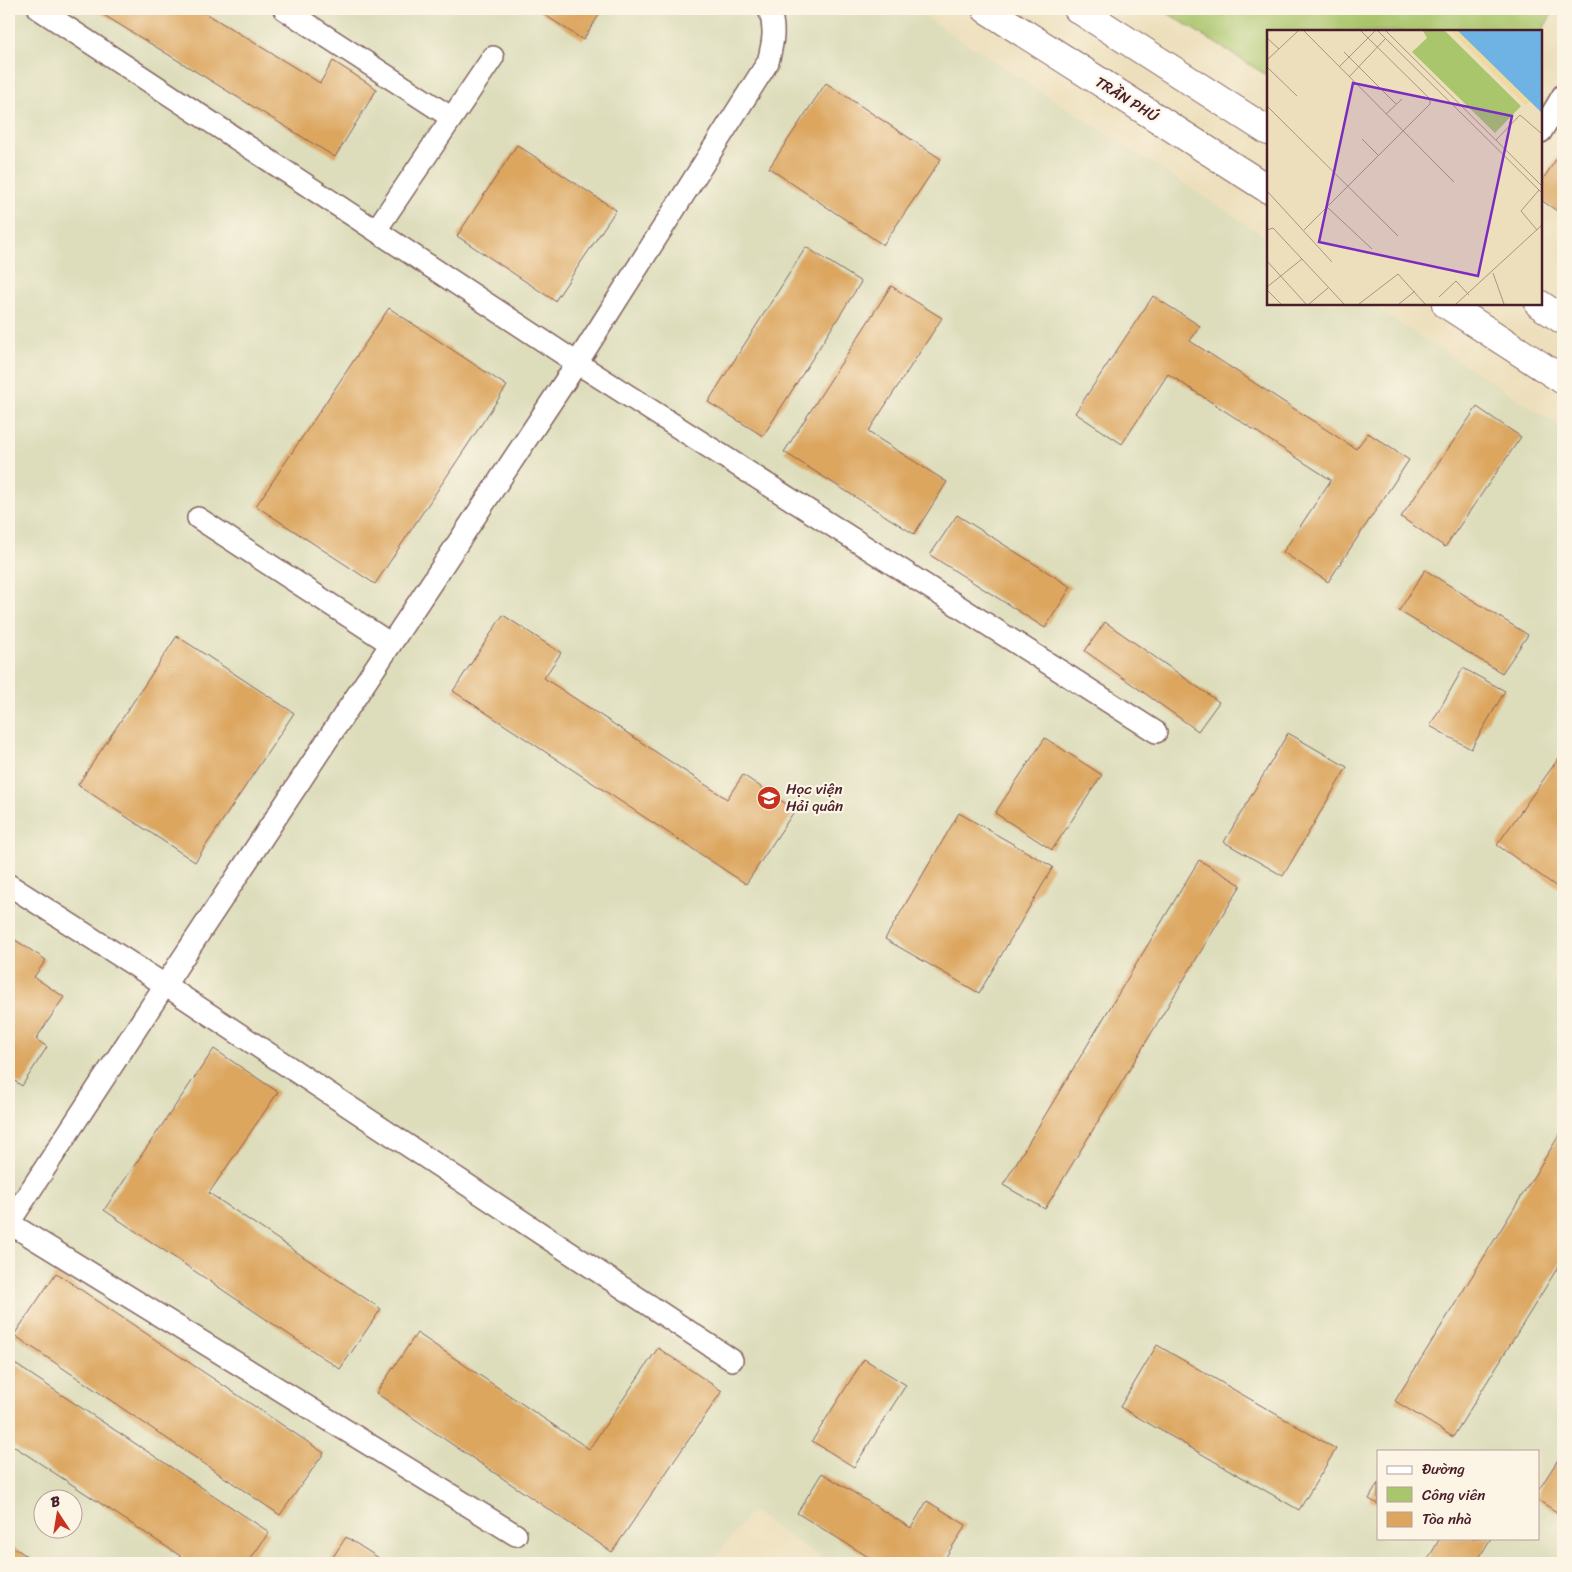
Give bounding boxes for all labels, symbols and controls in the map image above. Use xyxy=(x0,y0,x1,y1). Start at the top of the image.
inset map xyxy=(1267,30,1542,305)
street label: TRẦN PHÚ xyxy=(1090,69,1165,129)
place label: Học viện Hải quân xyxy=(786,776,843,819)
school or university icon: Học viện Hải quân xyxy=(756,785,782,811)
legend xyxy=(1377,1450,1540,1540)
text: Đường xyxy=(1422,1456,1465,1482)
text: Công viên xyxy=(1422,1482,1485,1508)
text: B xyxy=(48,1489,62,1515)
north arrow xyxy=(32,1490,82,1540)
text: Tòa nhà xyxy=(1422,1506,1472,1532)

